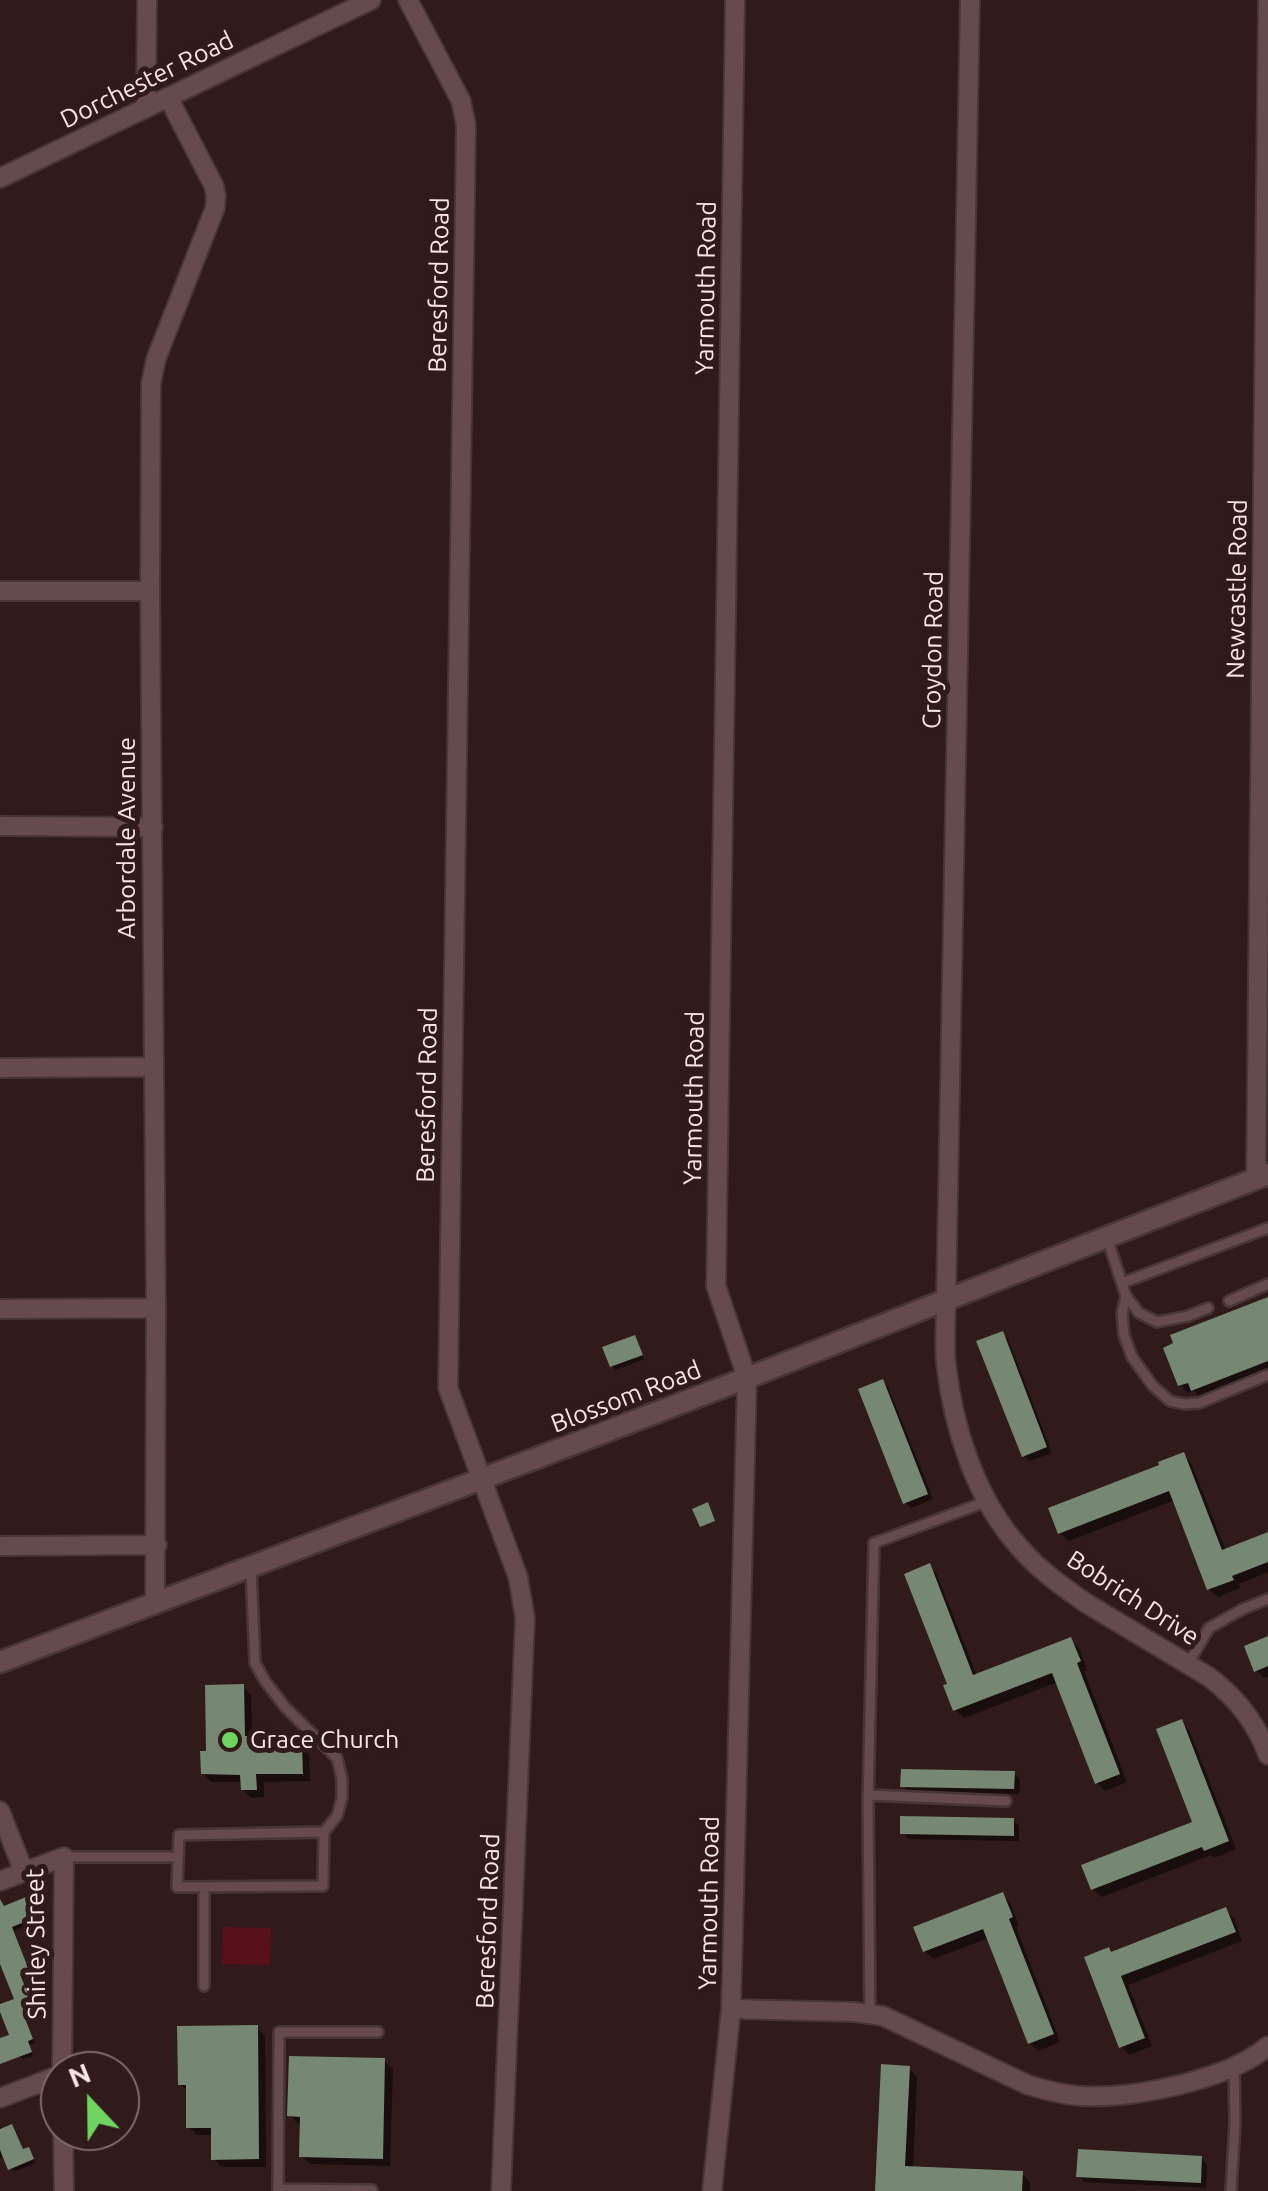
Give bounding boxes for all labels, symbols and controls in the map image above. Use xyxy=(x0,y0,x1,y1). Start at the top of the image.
street label: Dorchester Road xyxy=(56,25,238,135)
street label: Beresford Road xyxy=(422,197,456,373)
street label: Yarmouth Road xyxy=(689,201,723,375)
street label: Newcastle Road xyxy=(1220,499,1254,679)
street label: Croydon Road xyxy=(917,571,949,729)
street label: Arbordale Avenue xyxy=(112,737,142,939)
street label: Beresford Road xyxy=(410,1007,444,1183)
street label: Yarmouth Road xyxy=(677,1011,711,1185)
street label: Blossom Road xyxy=(547,1355,705,1439)
street label: Bobrich Drive xyxy=(1061,1544,1205,1652)
place label: Grace Church xyxy=(250,1725,399,1755)
marker: Grace Church xyxy=(219,1729,241,1751)
street label: Yarmouth Road xyxy=(692,1816,726,1990)
street label: Beresford Road xyxy=(470,1833,506,2009)
street label: Shirley Street xyxy=(20,1868,52,2020)
north arrow xyxy=(40,2051,140,2151)
text: N xyxy=(64,2056,95,2093)

